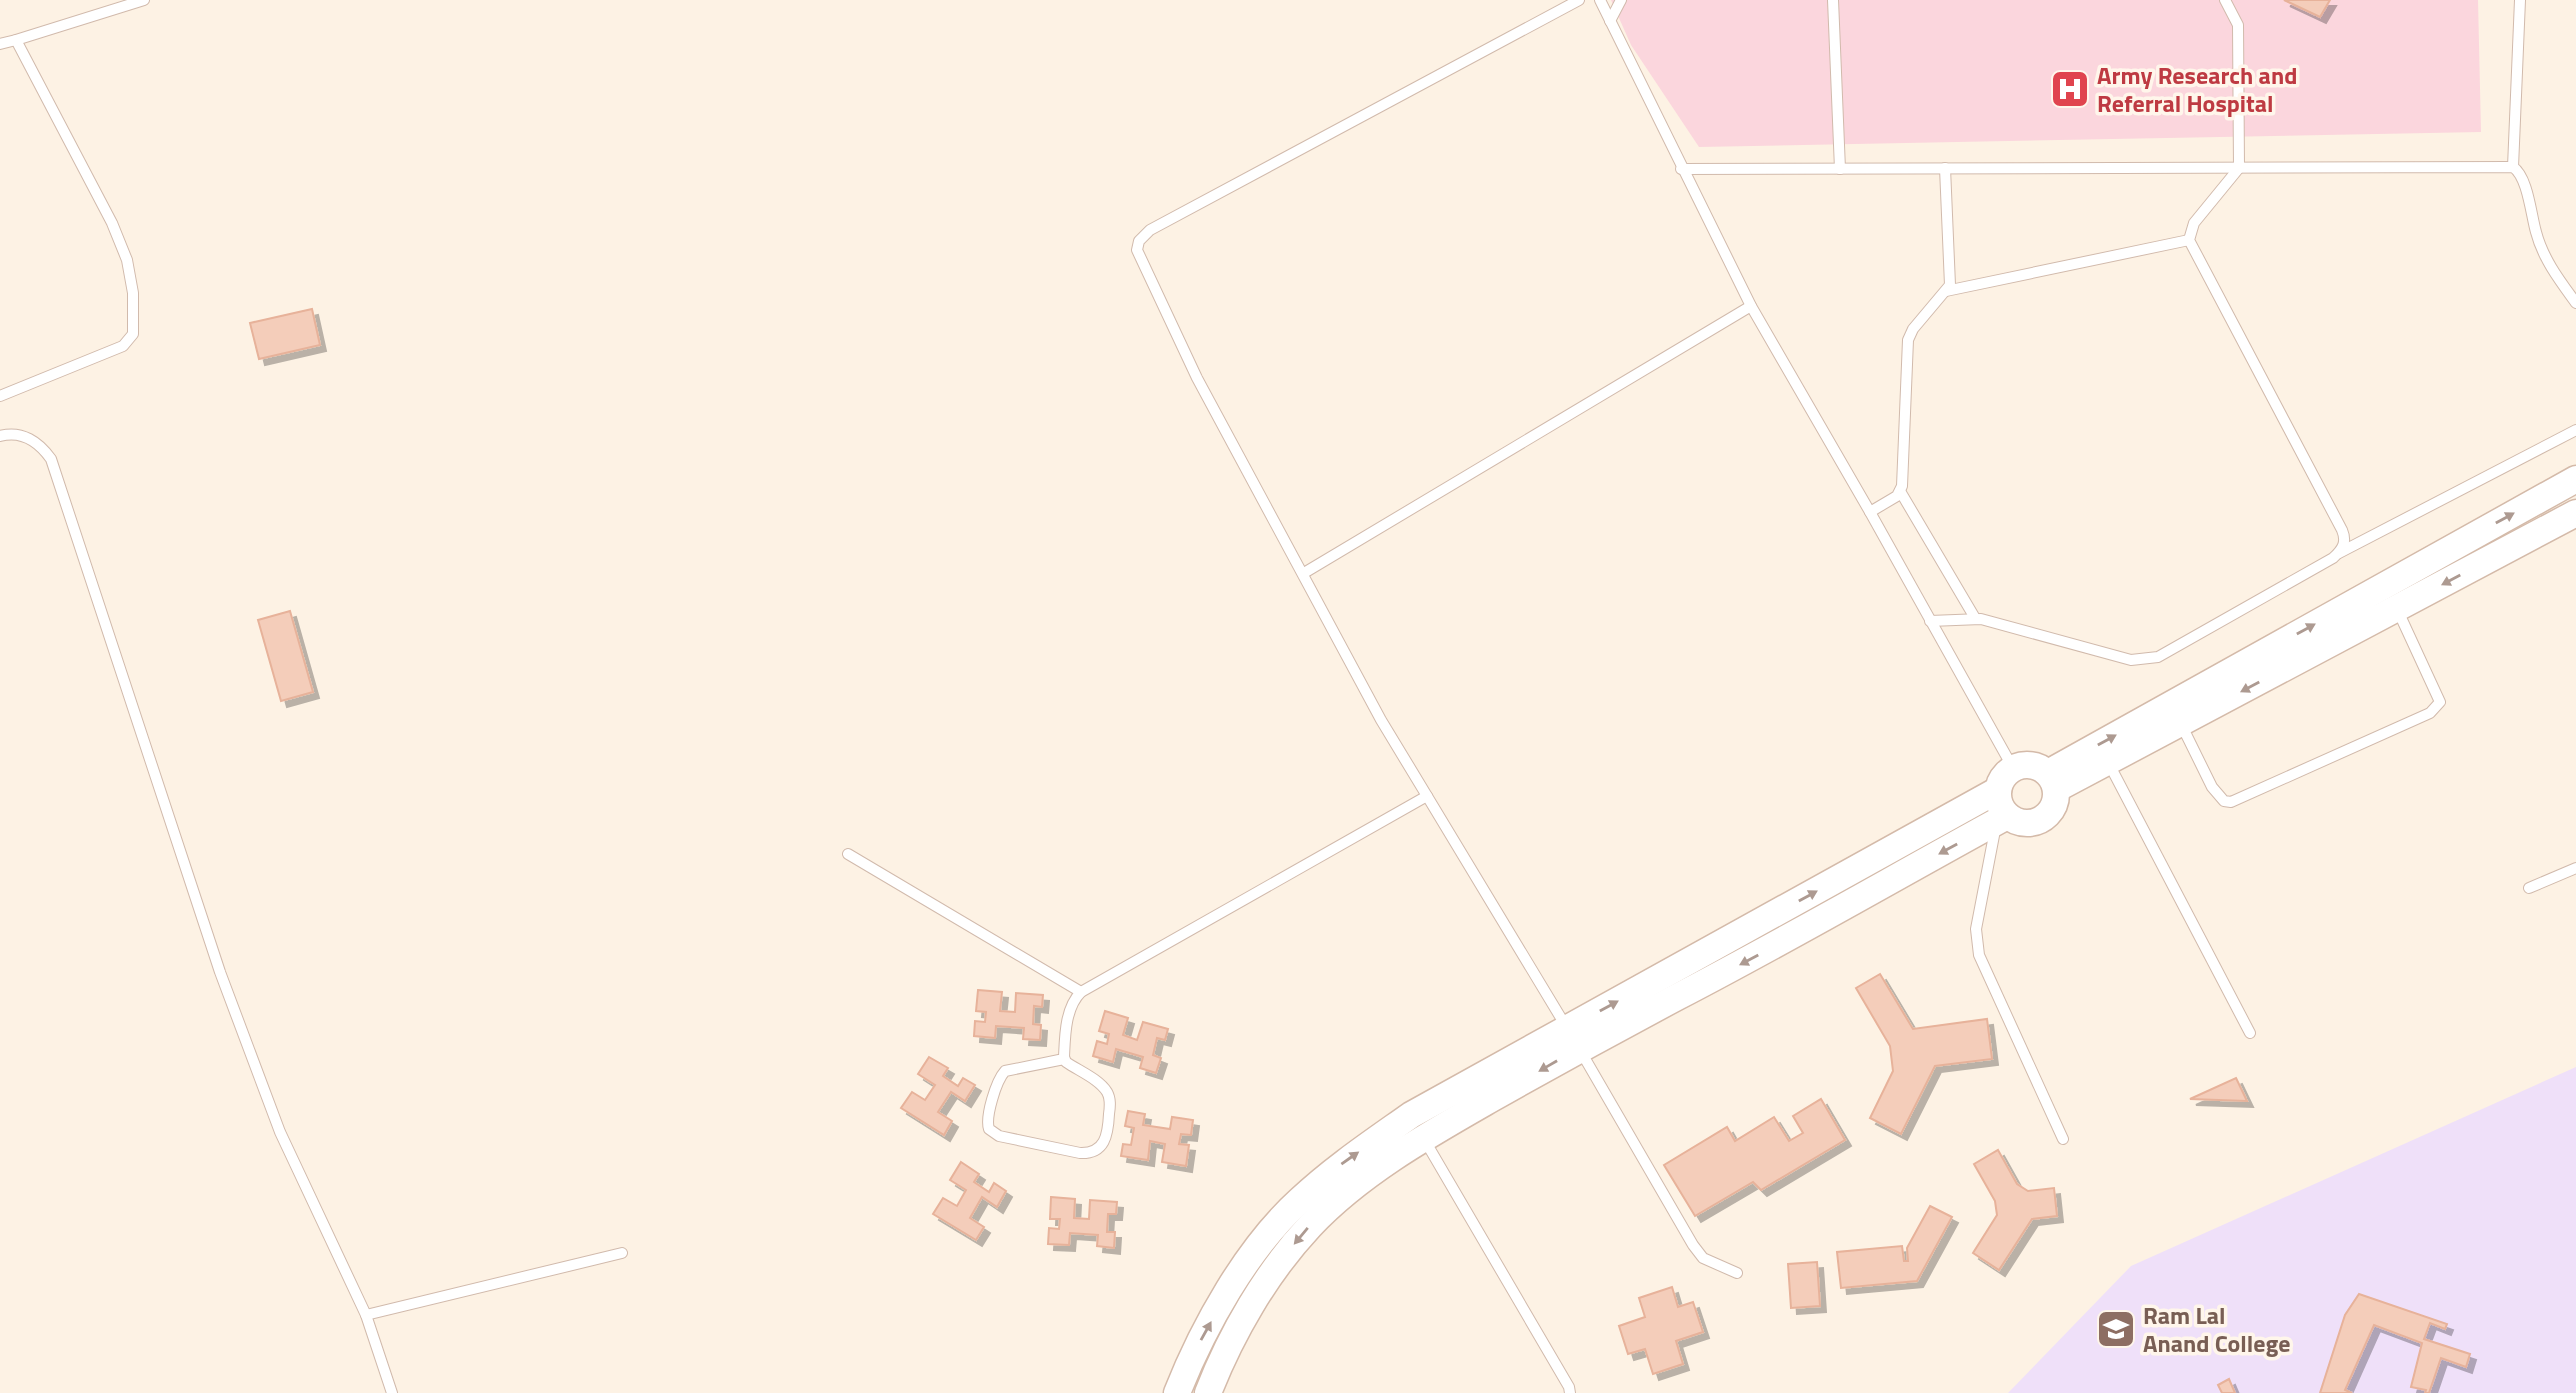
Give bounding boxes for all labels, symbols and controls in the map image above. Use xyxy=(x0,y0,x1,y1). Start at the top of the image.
place label: Army Research and Referral Hospital xyxy=(2097,57,2297,121)
hospital icon: Army Research and Referral Hospital xyxy=(2049,68,2091,110)
one-way arrow xyxy=(2495,512,2515,524)
one-way arrow xyxy=(2441,575,2461,586)
one-way arrow xyxy=(2296,623,2316,635)
one-way arrow xyxy=(2240,681,2260,692)
one-way arrow xyxy=(2098,734,2118,746)
one-way arrow xyxy=(1938,843,1957,855)
one-way arrow xyxy=(1799,890,1818,902)
one-way arrow xyxy=(1739,954,1759,965)
one-way arrow xyxy=(1600,1001,1620,1013)
one-way arrow xyxy=(1538,1060,1558,1072)
one-way arrow xyxy=(1341,1151,1359,1165)
one-way arrow xyxy=(1294,1228,1309,1245)
place label: Ram Lal Anand College xyxy=(2143,1297,2291,1361)
school or university icon: Ram Lal Anand College xyxy=(2095,1308,2137,1350)
one-way arrow xyxy=(1200,1322,1212,1341)

